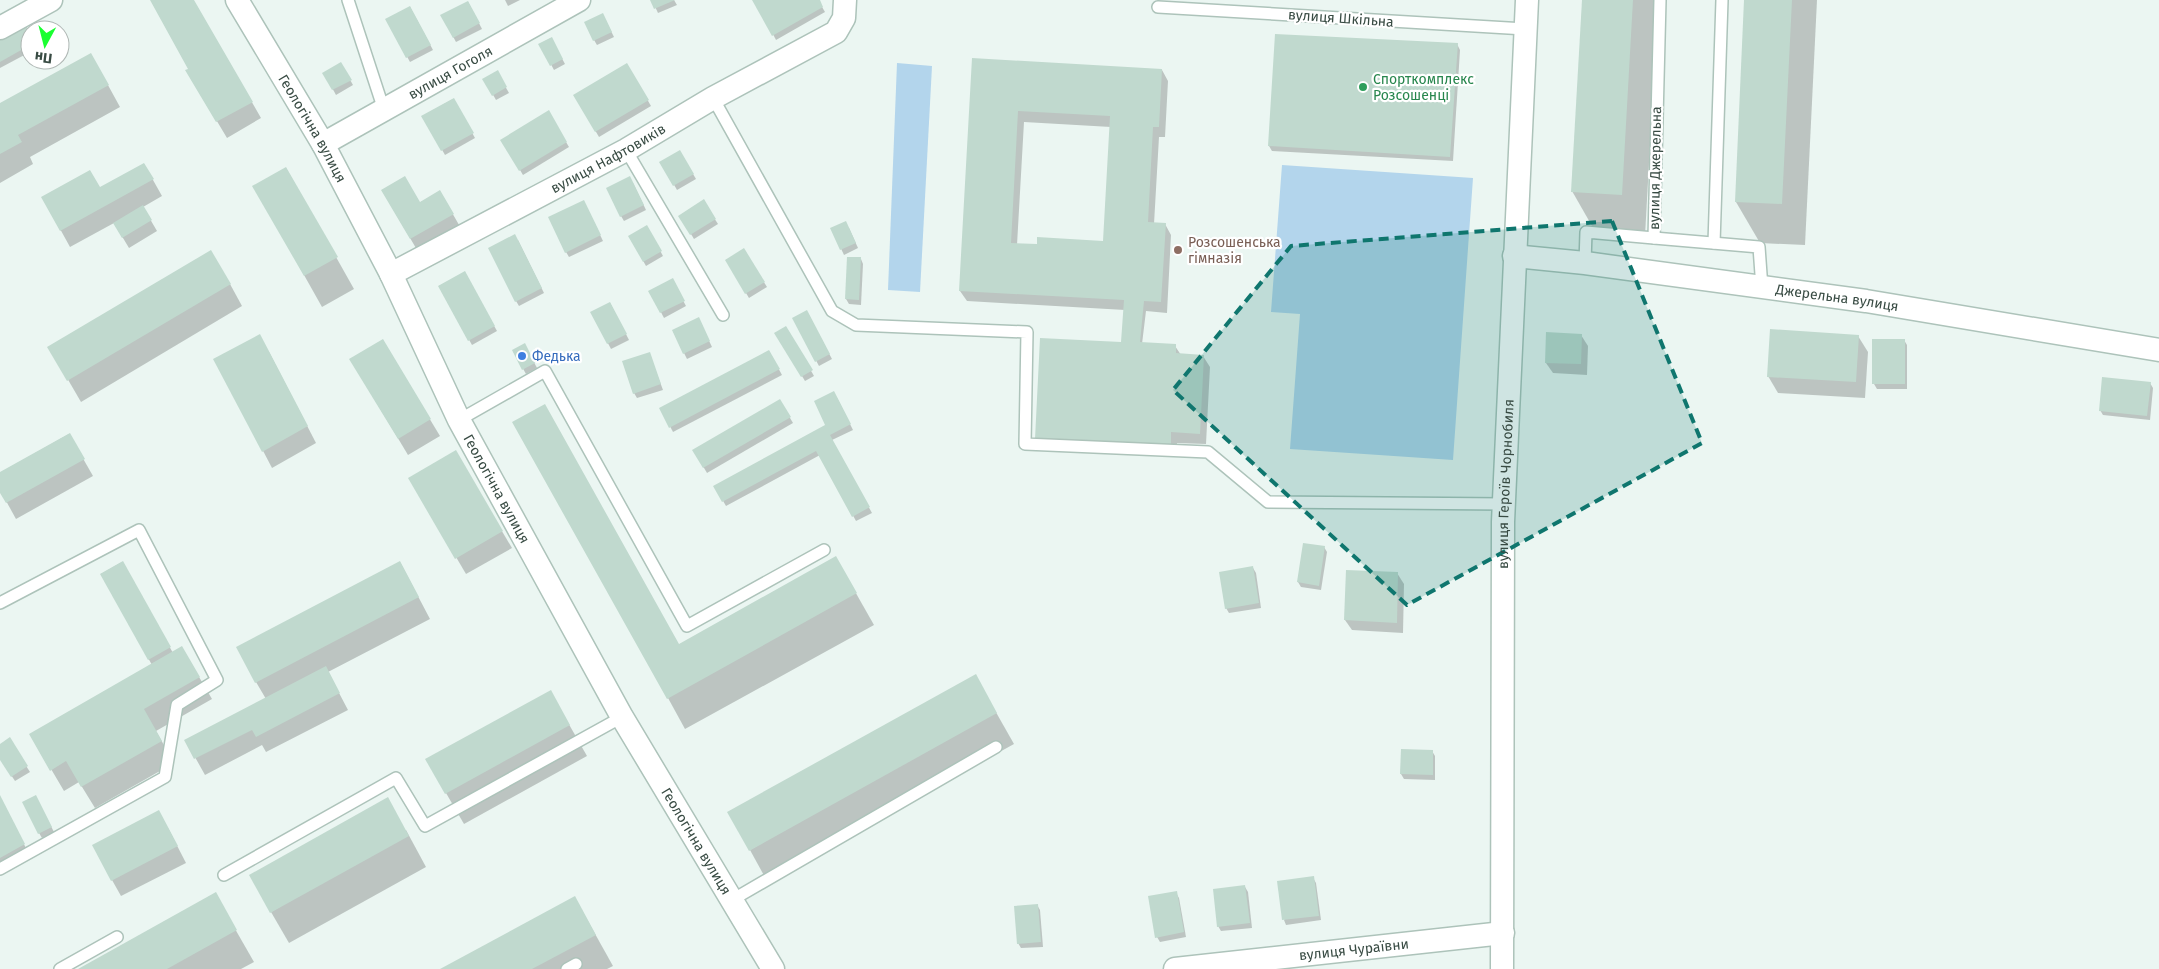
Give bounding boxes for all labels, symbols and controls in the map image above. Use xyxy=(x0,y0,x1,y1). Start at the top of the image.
street label: вулиця Шкільна xyxy=(1288,6,1394,31)
north arrow xyxy=(20,20,70,70)
street label: вулиця Гоголя xyxy=(405,42,496,103)
text: Пн xyxy=(34,48,53,67)
place label: Спорткомплекс Розсошенці xyxy=(1373,71,1474,104)
street label: Геологічна вулиця xyxy=(274,72,350,186)
marker: Спорткомплекс Розсошенці xyxy=(1357,81,1369,93)
street label: вулиця Джерельна xyxy=(1646,106,1665,230)
street label: вулиця Нафтовиків xyxy=(548,120,669,197)
place label: Розсошенська гімназія xyxy=(1188,234,1281,267)
marker: Розсошенська гімназія xyxy=(1172,244,1184,256)
street label: Джерельна вулиця xyxy=(1774,281,1900,315)
place label: Федька xyxy=(532,348,581,365)
marker: Федька xyxy=(516,350,528,362)
street label: вулиця Героїв Чорнобиля xyxy=(1495,399,1518,569)
street label: Геологічна вулиця xyxy=(460,432,533,547)
street label: Геологічна вулиця xyxy=(657,785,735,898)
street label: вулиця Чураївни xyxy=(1298,935,1410,964)

